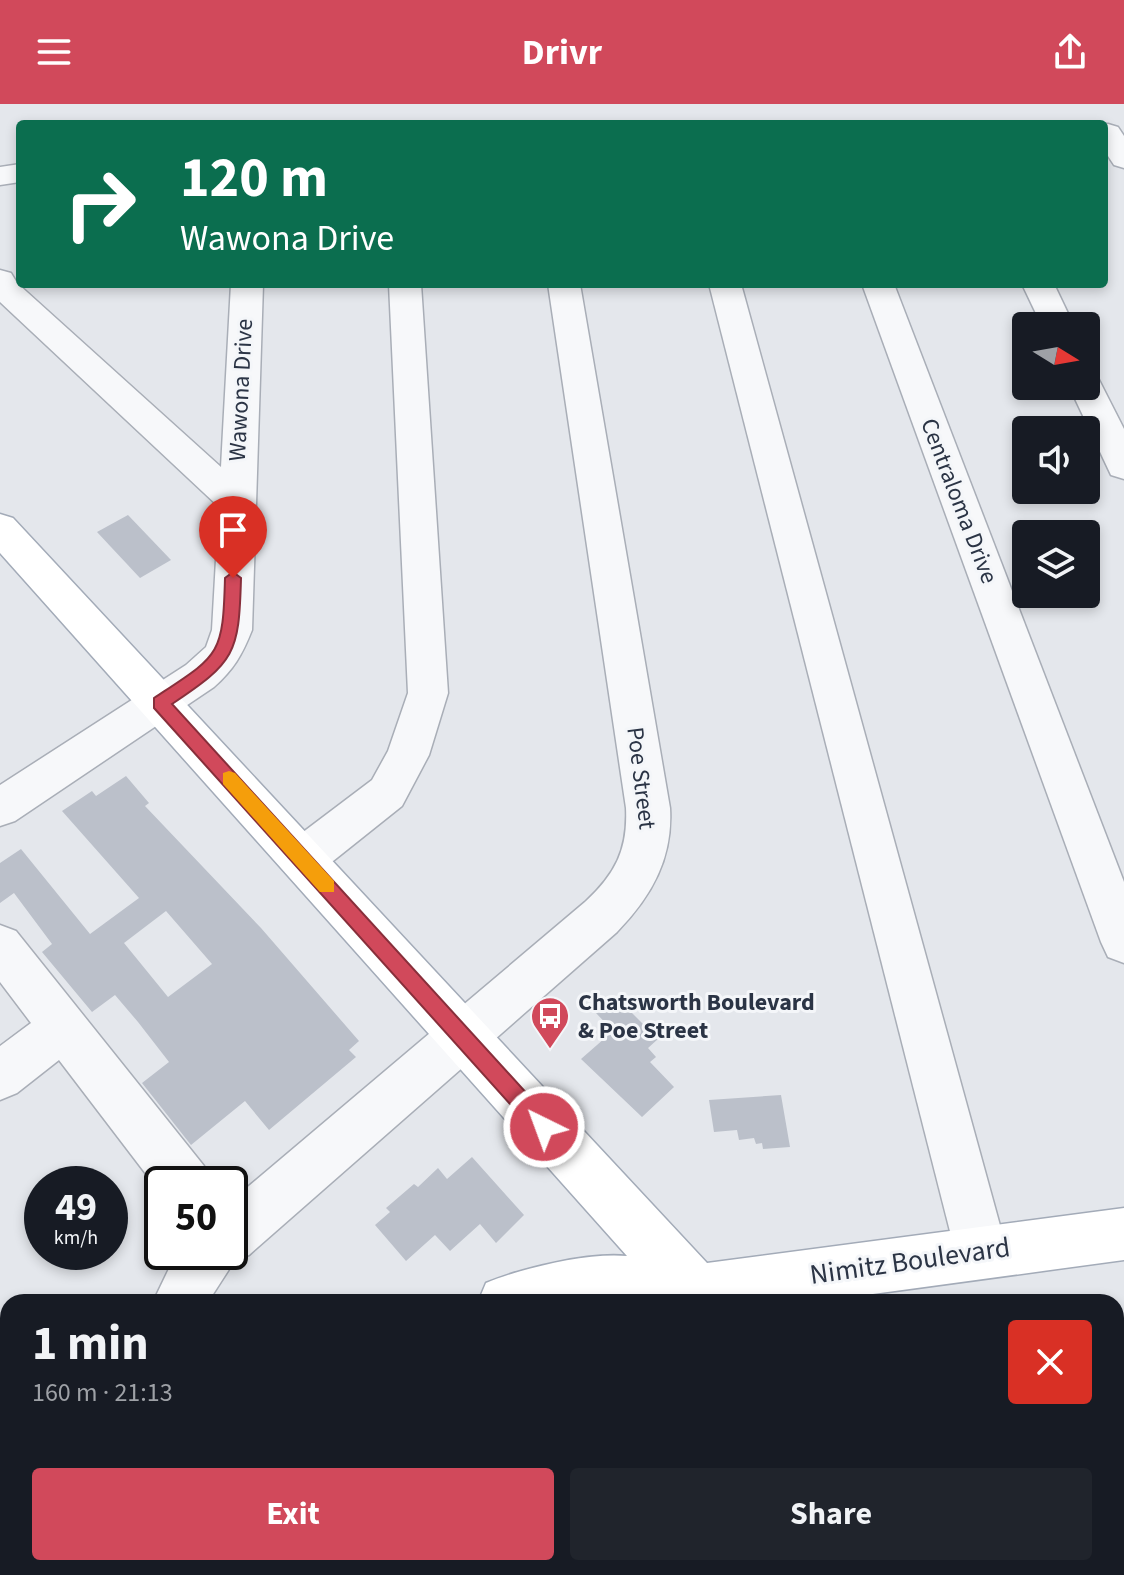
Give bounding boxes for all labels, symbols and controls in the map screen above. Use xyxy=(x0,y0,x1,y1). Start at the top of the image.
text: Drivr xyxy=(522,27,602,78)
icon: menu xyxy=(32,30,76,74)
icon: share xyxy=(1048,30,1092,74)
text: 120 m xyxy=(180,139,328,218)
icon: right xyxy=(48,152,152,256)
text: Wawona Drive xyxy=(180,213,394,264)
north arrow xyxy=(1012,312,1100,400)
map controls xyxy=(1012,312,1100,608)
street label: Wawona Drive xyxy=(220,318,262,462)
street label: Centraloma Drive xyxy=(911,413,1007,589)
button: sound xyxy=(1012,416,1100,504)
pin xyxy=(199,496,267,578)
icon: arrive xyxy=(211,508,255,552)
button: layers xyxy=(1012,520,1100,608)
street label: Poe Street xyxy=(617,725,665,831)
place label: Chatsworth Boulevard & Poe Street xyxy=(578,985,815,1048)
bus stop icon: Chatsworth Boulevard & Poe Street xyxy=(529,995,571,1050)
position arrow xyxy=(502,1085,586,1169)
speed limit sign: 50 xyxy=(144,1166,248,1270)
text: 49 xyxy=(55,1179,97,1236)
text: km/h xyxy=(54,1224,98,1252)
street label: Nimitz Boulevard xyxy=(807,1227,1013,1295)
text: 1 min xyxy=(32,1310,149,1378)
button: close xyxy=(1008,1320,1092,1404)
text: 160 m · 21:13 xyxy=(32,1374,173,1411)
button: Exit xyxy=(32,1468,554,1560)
button: Share xyxy=(570,1468,1092,1560)

